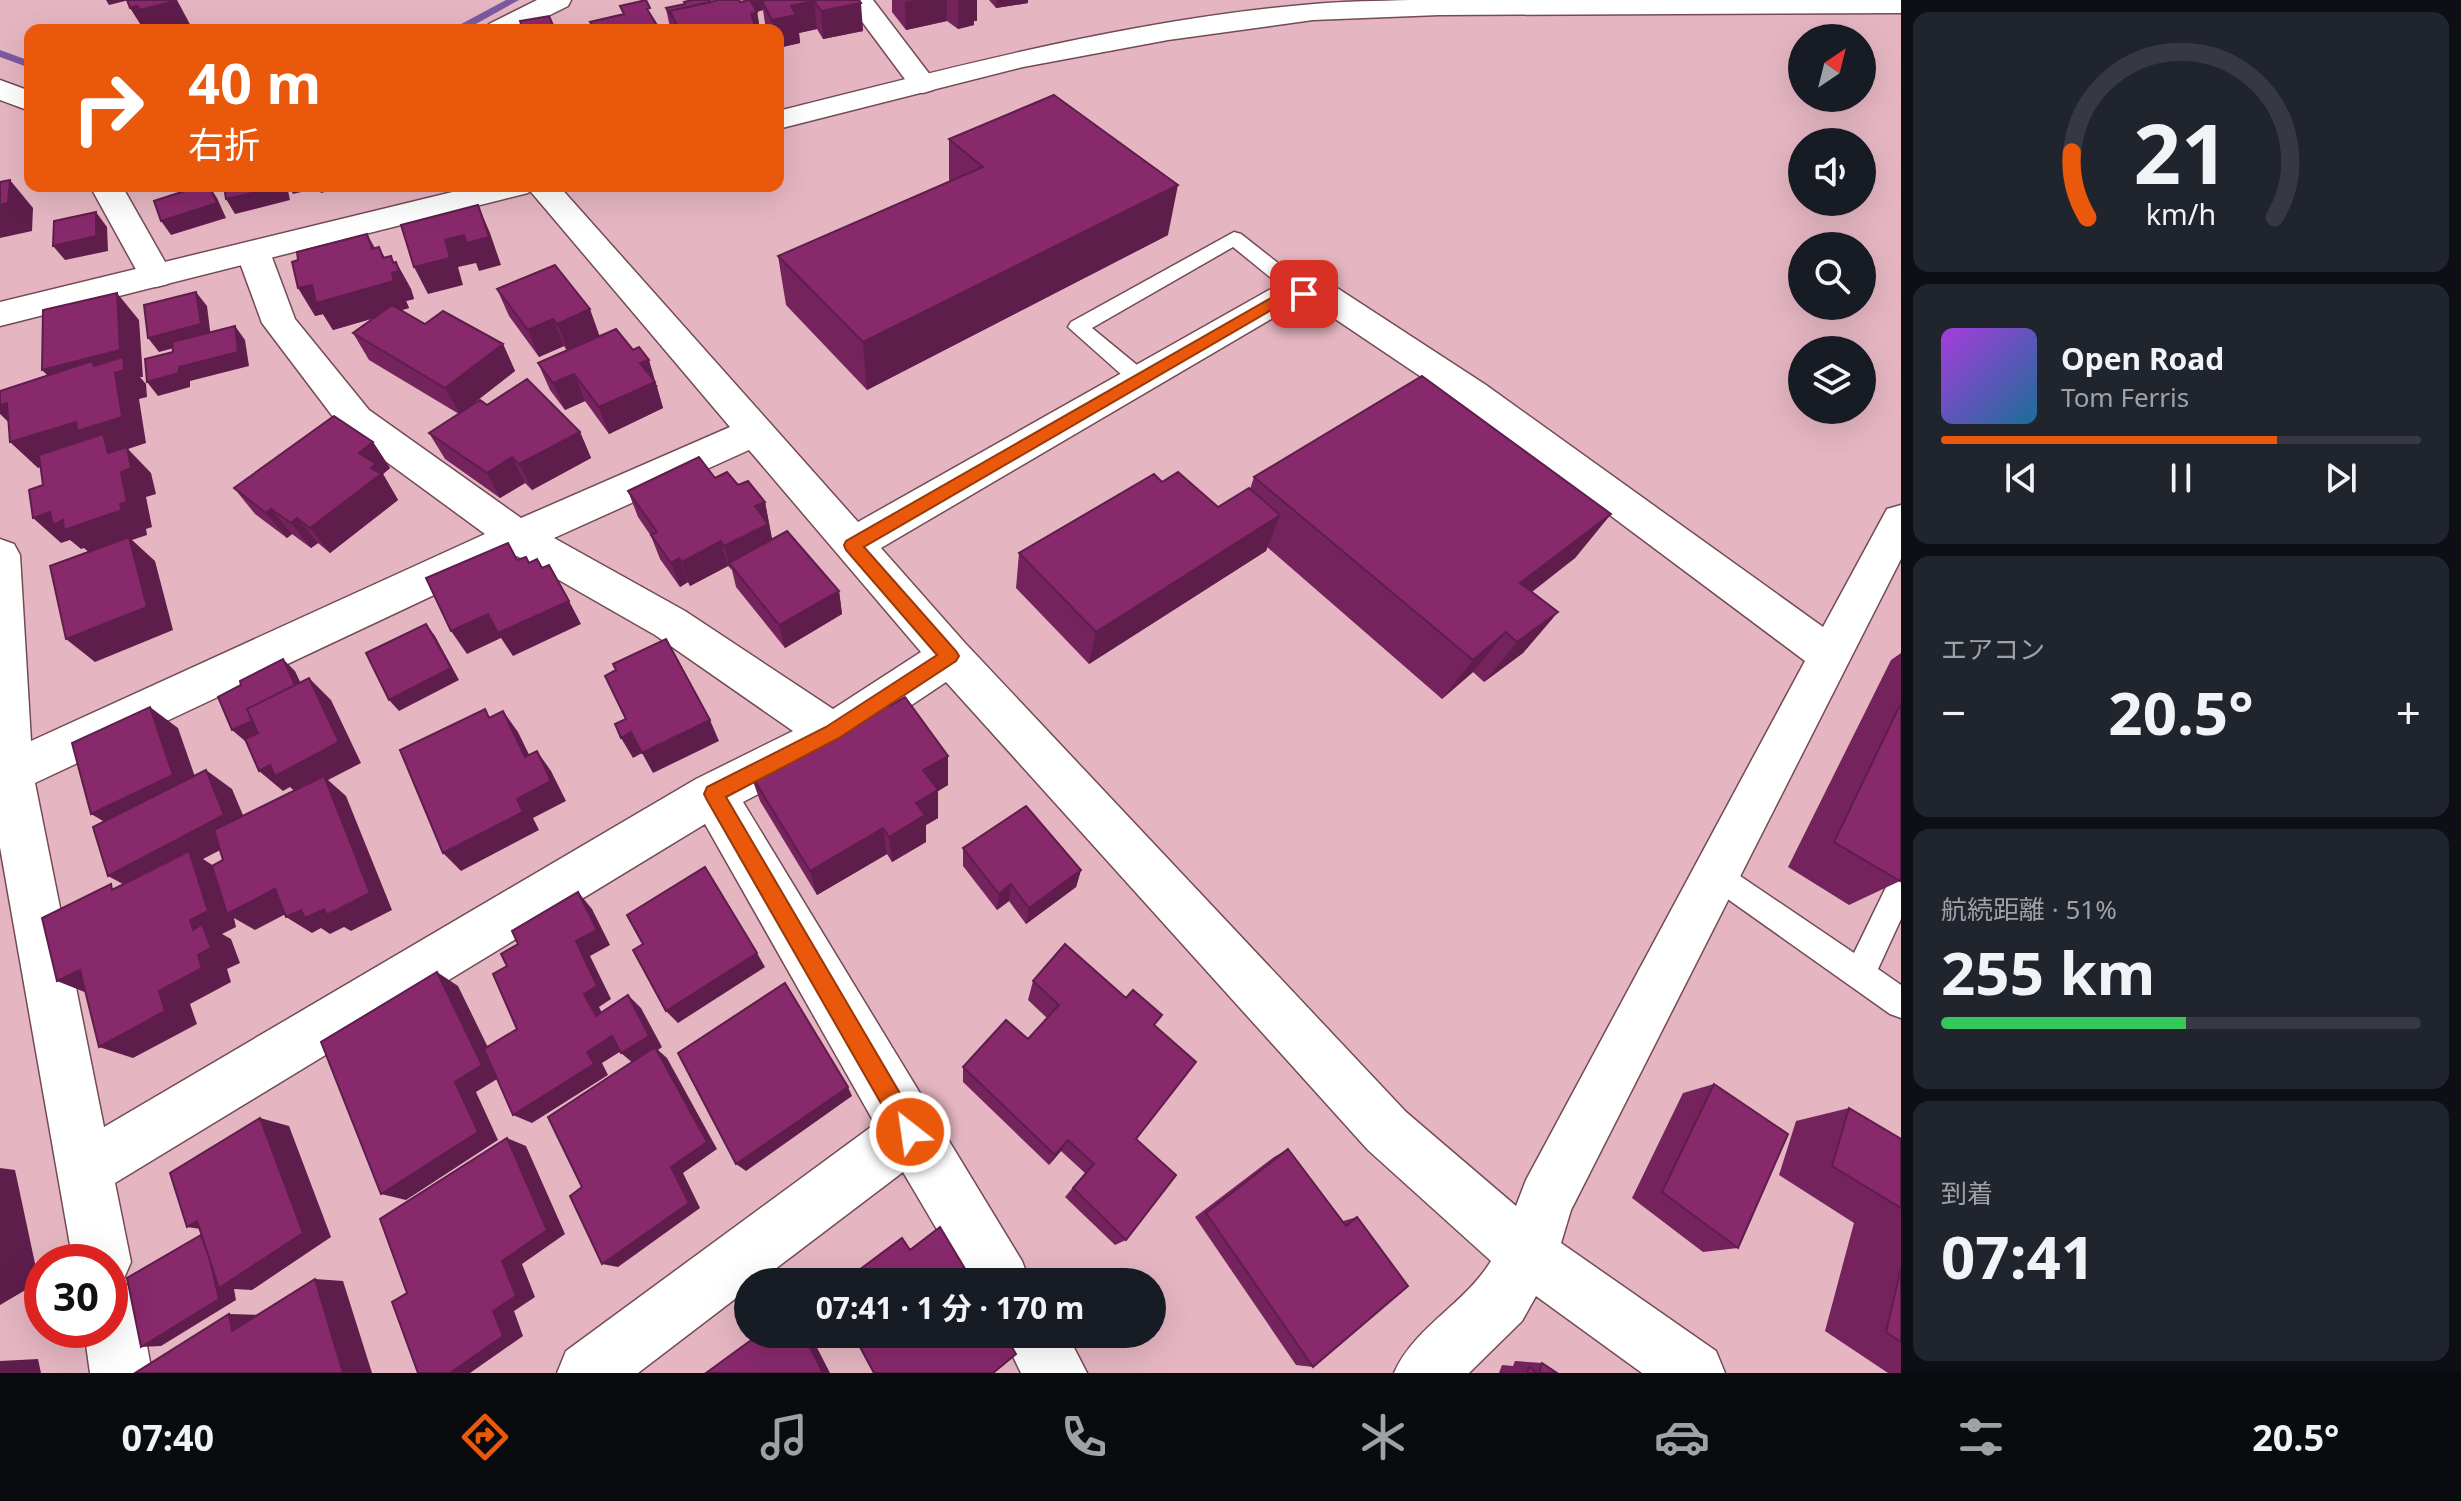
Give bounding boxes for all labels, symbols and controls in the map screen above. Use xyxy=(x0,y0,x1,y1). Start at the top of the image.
north arrow xyxy=(1788,24,1876,112)
map controls xyxy=(1788,24,1876,424)
text: 40 m xyxy=(188,44,321,120)
icon: right xyxy=(56,56,160,160)
text: 21 xyxy=(2133,95,2229,208)
text: 右折 xyxy=(188,120,260,169)
button: sound xyxy=(1788,128,1876,216)
text: km/h xyxy=(2146,194,2216,233)
button: search xyxy=(1788,232,1876,320)
pin xyxy=(1270,260,1338,328)
icon: arrive xyxy=(1282,272,1326,316)
button: layers xyxy=(1788,336,1876,424)
text: Open Road xyxy=(2061,338,2224,379)
text: Tom Ferris xyxy=(2061,379,2189,415)
icon: previous xyxy=(1999,456,2043,500)
icon: pause xyxy=(2159,456,2203,500)
icon: next xyxy=(2319,456,2363,500)
text: エアコン xyxy=(1941,631,2045,667)
text: 20.5° xyxy=(2108,671,2254,753)
text: − xyxy=(1941,682,1966,742)
text: + xyxy=(2396,682,2421,742)
text: 航続距離 · 51% xyxy=(1941,891,2117,927)
text: 255 km xyxy=(1941,931,2155,1013)
position arrow xyxy=(868,1090,952,1174)
text: 到着 xyxy=(1941,1175,1993,1211)
text: 07:41 xyxy=(1941,1215,2095,1297)
speed limit sign: 30 xyxy=(24,1244,128,1348)
text: 07:41 · 1 分 · 170 m xyxy=(816,1287,1084,1328)
icon: directions xyxy=(457,1409,513,1465)
icon: music xyxy=(756,1409,812,1465)
icon: phone xyxy=(1056,1409,1112,1465)
icon: climate xyxy=(1355,1409,1411,1465)
icon: car xyxy=(1654,1409,1710,1465)
icon: filters xyxy=(1953,1409,2009,1465)
text: 07:40 xyxy=(122,1413,214,1462)
text: 20.5° xyxy=(2252,1413,2339,1462)

